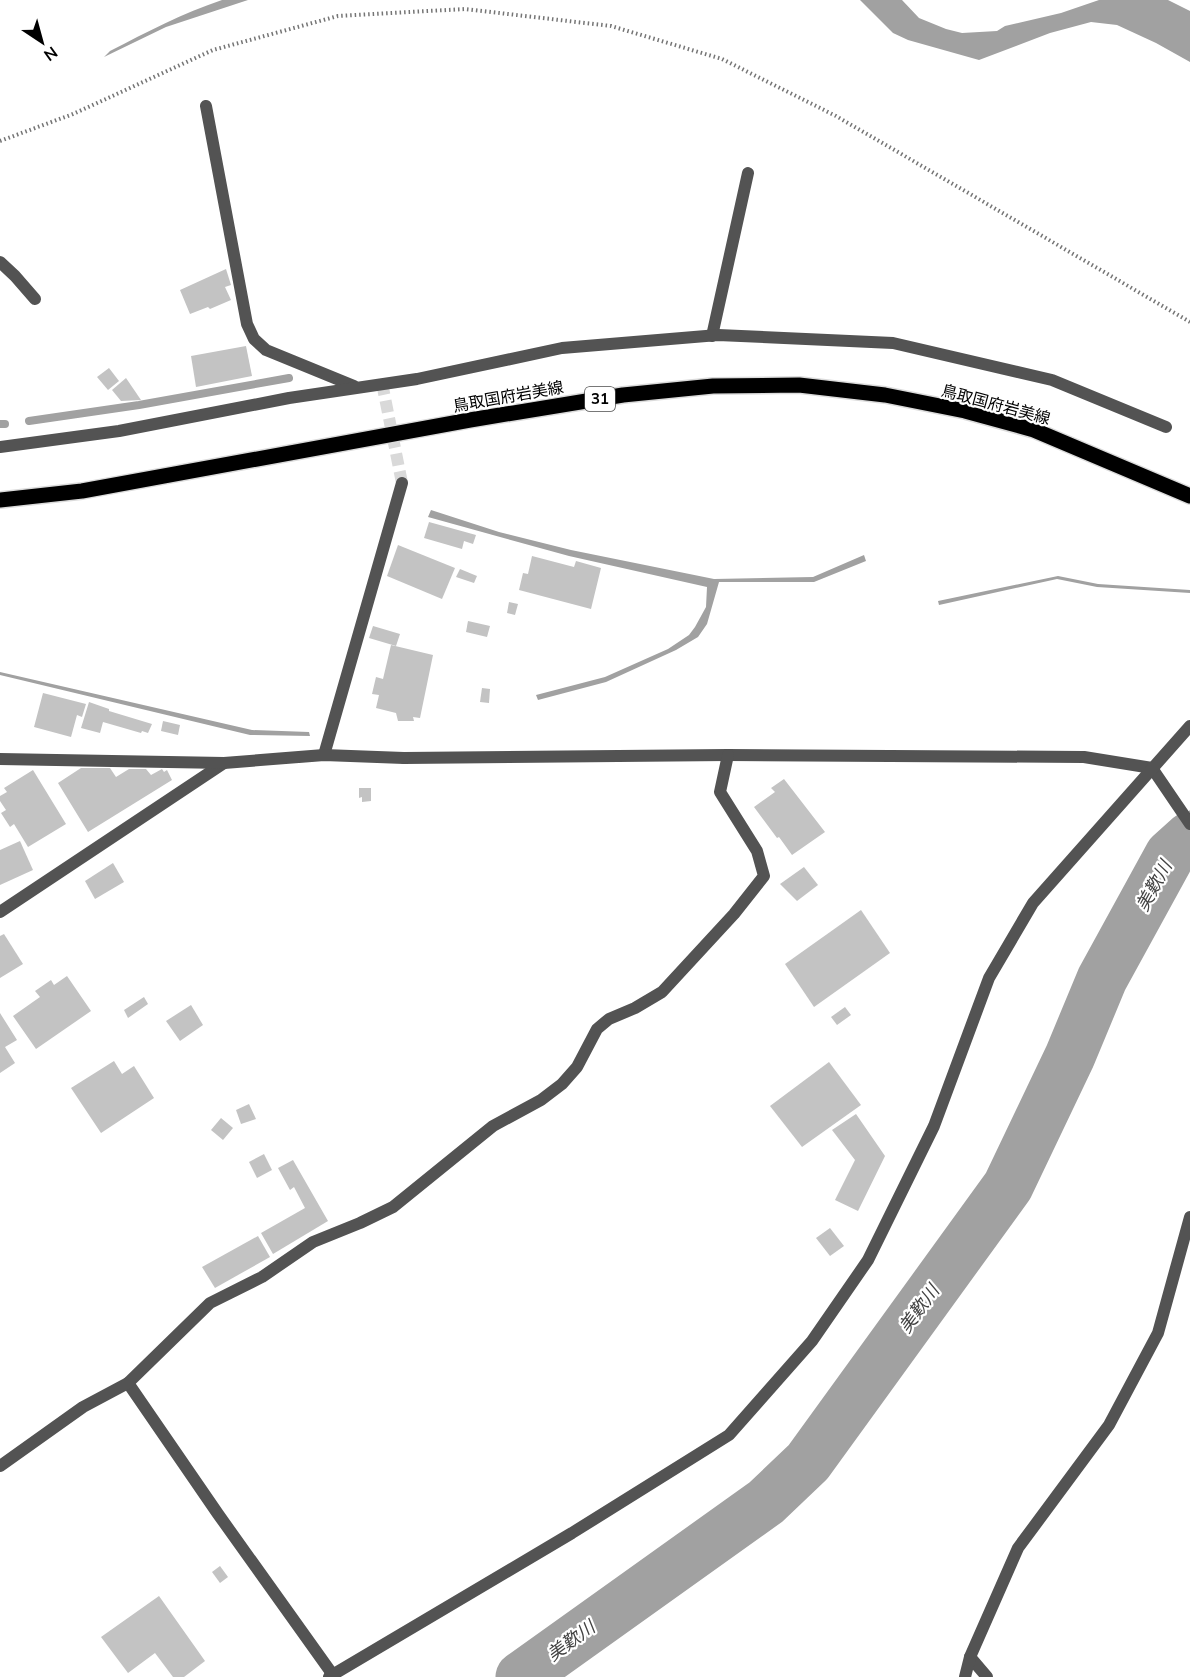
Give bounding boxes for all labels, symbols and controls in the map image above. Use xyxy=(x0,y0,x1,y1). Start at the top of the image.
north arrow xyxy=(12,12,72,72)
text: N xyxy=(39,41,62,66)
street label: 鳥取国府岩美線 xyxy=(451,376,565,418)
street label: 鳥取国府岩美線 xyxy=(939,380,1053,430)
road number: 31 xyxy=(585,387,615,411)
water label: 美歎川 xyxy=(1130,855,1179,915)
water label: 美歎川 xyxy=(893,1278,946,1338)
water label: 美歎川 xyxy=(542,1614,602,1667)

